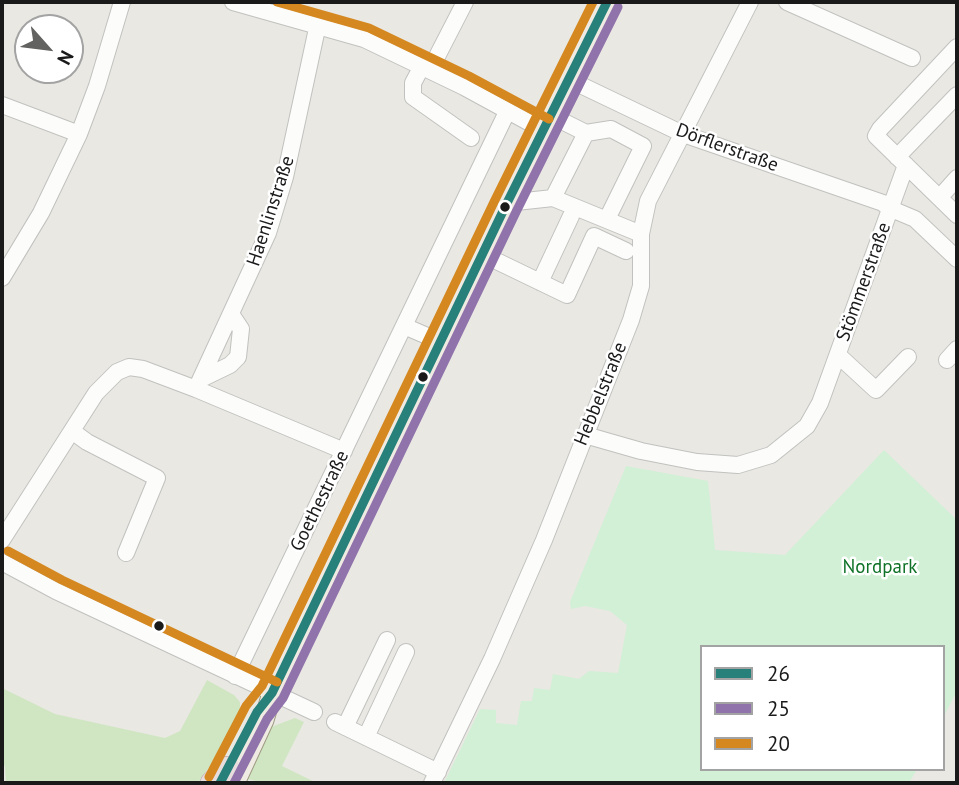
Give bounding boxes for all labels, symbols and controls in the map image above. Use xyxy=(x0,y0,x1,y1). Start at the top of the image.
north arrow xyxy=(14,14,84,84)
text: N xyxy=(52,47,79,69)
street label: Dörflerstraße xyxy=(673,119,781,177)
street label: Haenlinstraße xyxy=(242,153,300,269)
unlabelled marker xyxy=(498,200,512,214)
street label: Stömmerstraße xyxy=(832,220,896,344)
street label: Hebbelstraße xyxy=(570,339,632,449)
unlabelled marker xyxy=(416,370,430,384)
street label: Goethestraße xyxy=(286,447,354,555)
park label: Nordpark xyxy=(843,557,917,579)
unlabelled marker xyxy=(152,619,166,633)
legend xyxy=(700,645,945,771)
text: 26 xyxy=(767,660,790,687)
text: 25 xyxy=(767,695,790,722)
text: 20 xyxy=(767,730,790,757)

